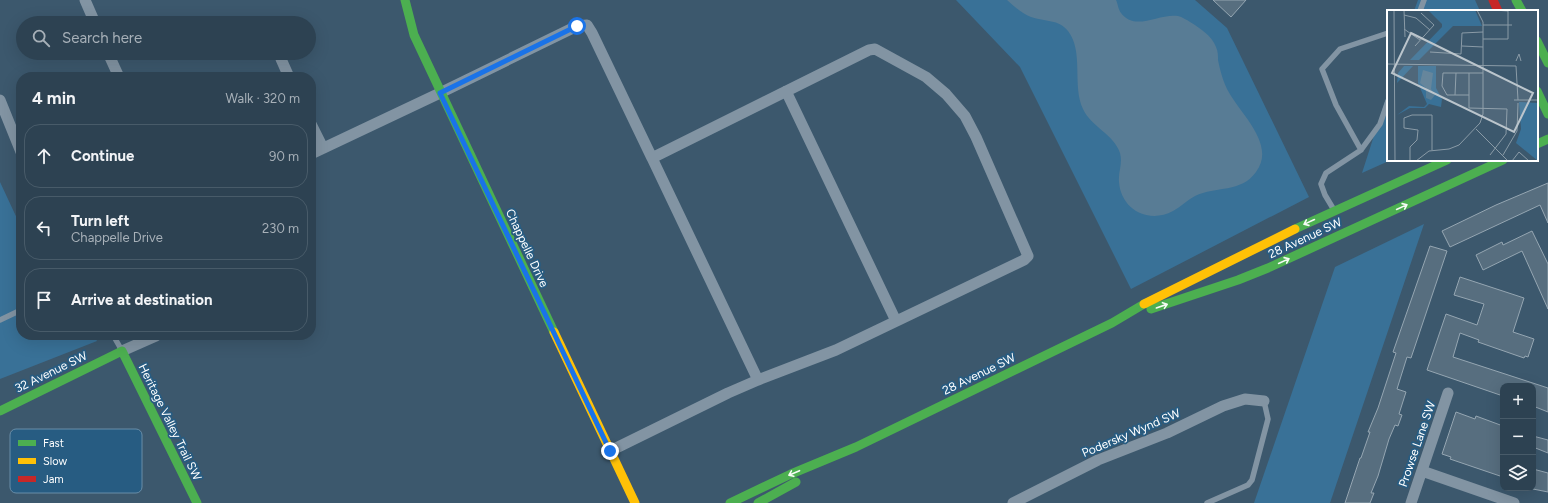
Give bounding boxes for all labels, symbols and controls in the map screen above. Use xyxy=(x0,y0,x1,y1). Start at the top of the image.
inset map xyxy=(1387,10,1538,161)
search box xyxy=(16,16,316,60)
route start xyxy=(568,17,586,35)
icon: search xyxy=(30,27,52,49)
text: Search here xyxy=(62,29,142,47)
text: 4 min xyxy=(32,88,76,108)
text: Walk · 320 m xyxy=(226,91,300,106)
icon: ahead xyxy=(33,145,55,167)
text: Continue xyxy=(71,147,134,165)
text: 90 m xyxy=(269,149,299,164)
one-way arrow xyxy=(1396,203,1408,210)
street label: Chappelle Drive xyxy=(503,207,551,290)
text: Turn left xyxy=(71,212,129,230)
street label: 28 Avenue SW xyxy=(1266,215,1344,261)
icon: left xyxy=(33,217,55,239)
one-way arrow xyxy=(1303,219,1315,226)
text: 230 m xyxy=(262,221,299,236)
text: Chappelle Drive xyxy=(71,230,163,245)
one-way arrow xyxy=(1277,257,1289,264)
icon: arrive xyxy=(33,289,55,311)
text: Arrive at destination xyxy=(71,291,212,309)
one-way arrow xyxy=(1155,301,1167,309)
street label: 32 Avenue SW xyxy=(13,348,90,396)
street label: 28 Avenue SW xyxy=(940,350,1018,398)
street label: Heritage Valley Trail SW xyxy=(136,361,205,483)
map controls xyxy=(1500,383,1536,491)
button: + xyxy=(1500,383,1536,419)
street label: Prowse Lane SW xyxy=(1396,399,1438,489)
street label: Podersky Wynd SW xyxy=(1080,406,1183,460)
button: − xyxy=(1500,419,1536,455)
legend xyxy=(10,429,142,493)
text: Fast xyxy=(43,437,64,450)
route end xyxy=(601,442,619,460)
text: Slow xyxy=(43,455,67,468)
button: layers xyxy=(1500,455,1536,491)
one-way arrow xyxy=(789,469,801,477)
text: Jam xyxy=(43,473,64,486)

